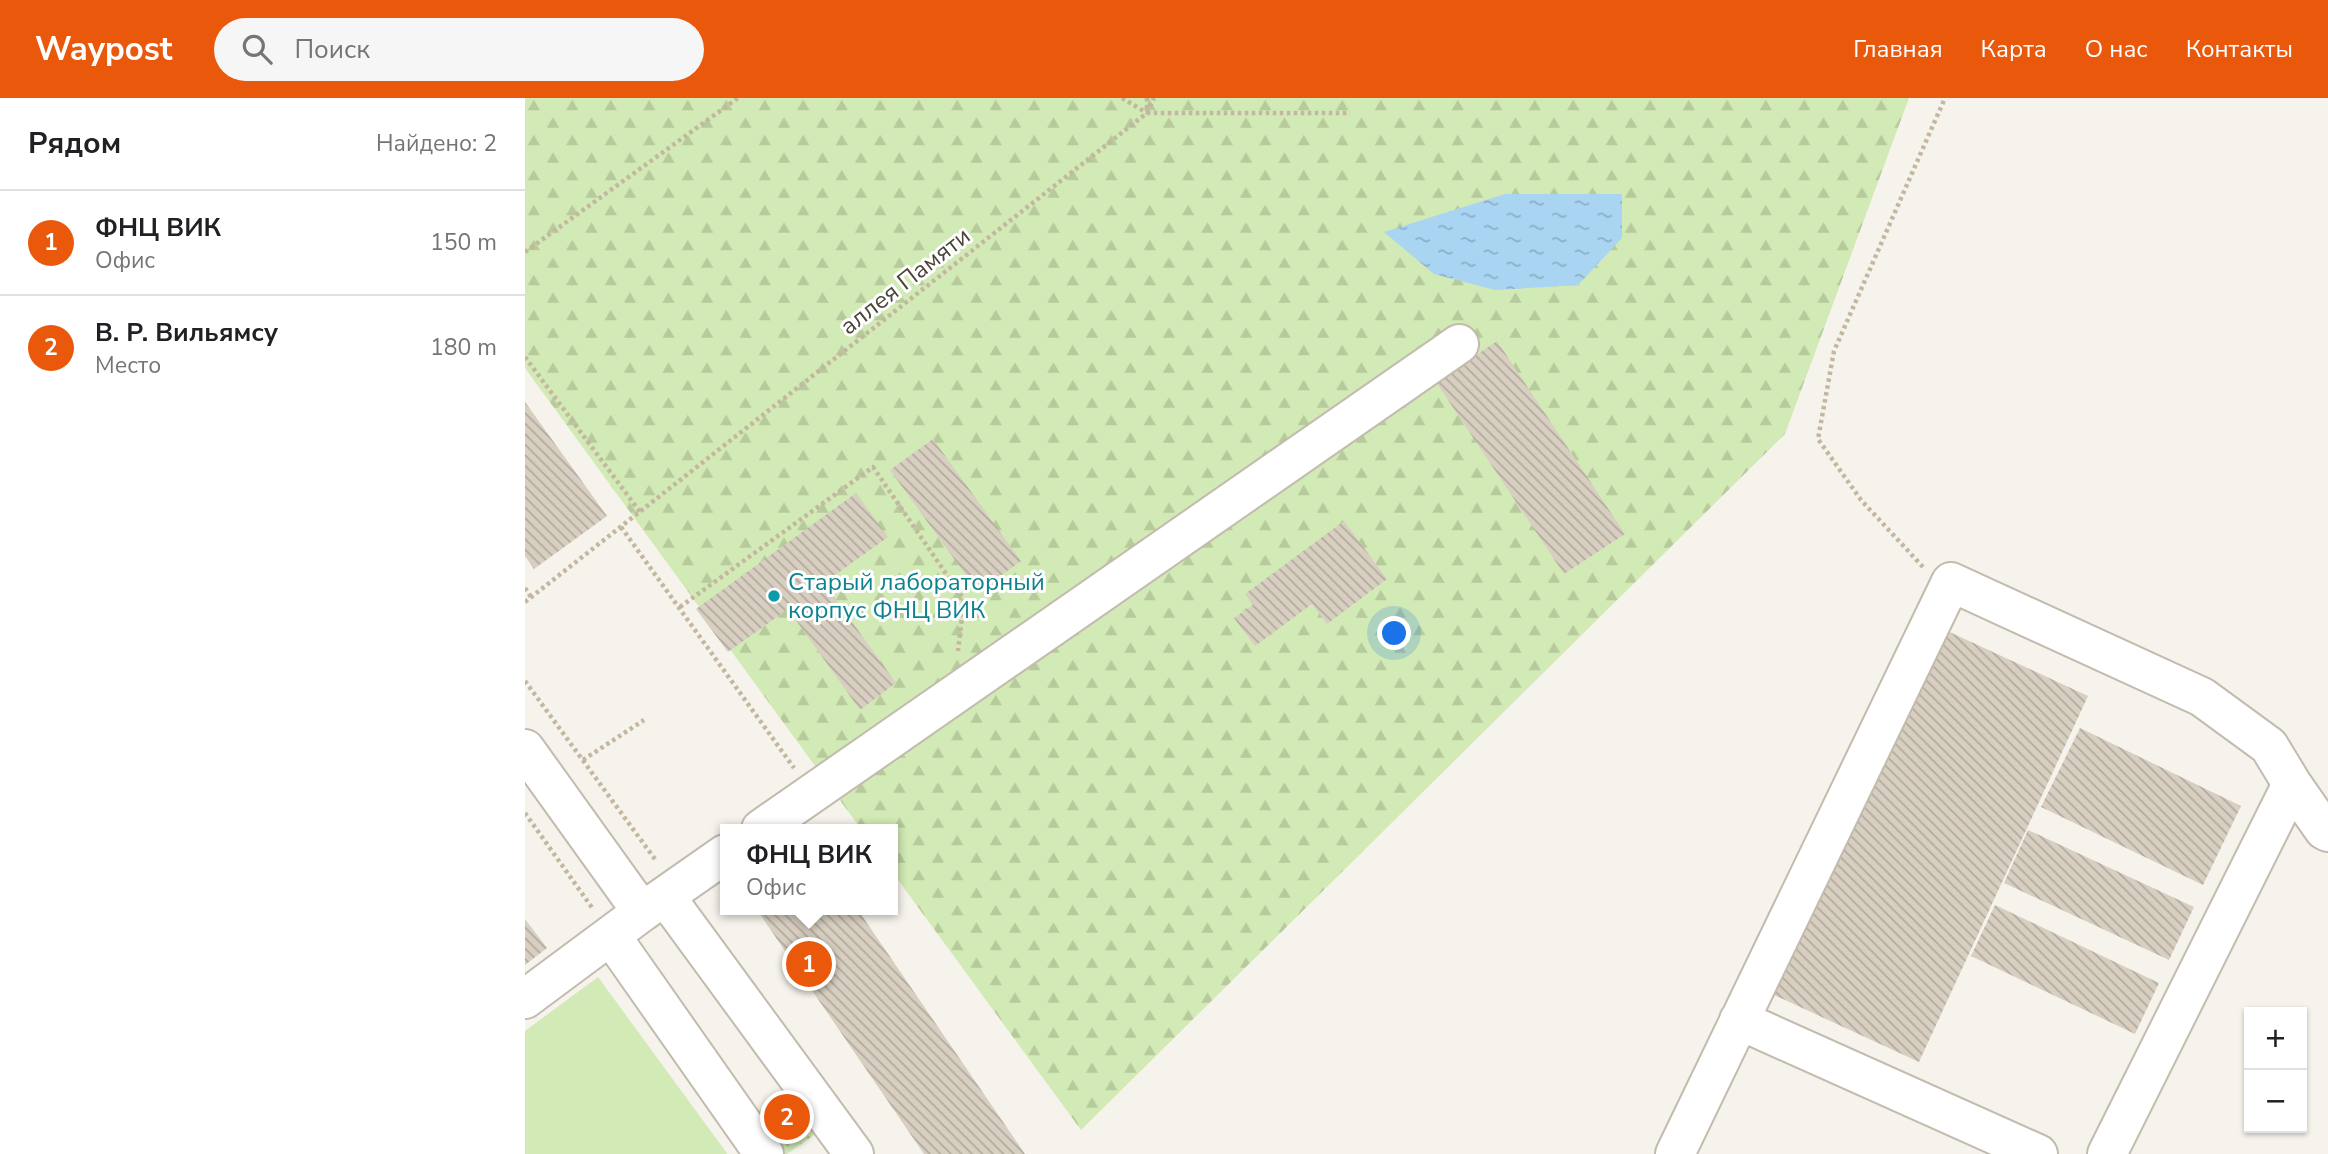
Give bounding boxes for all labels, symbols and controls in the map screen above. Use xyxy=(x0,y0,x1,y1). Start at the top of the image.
search box xyxy=(214,18,704,81)
text: Waypost xyxy=(35,27,172,72)
icon: search xyxy=(238,30,276,68)
text: Поиск xyxy=(294,32,370,67)
text: Главная xyxy=(1853,33,1943,65)
text: Карта xyxy=(1981,33,2047,65)
text: О нас xyxy=(2085,33,2148,65)
text: Контакты xyxy=(2186,33,2293,65)
text: Рядом xyxy=(28,123,121,164)
text: Найдено: 2 xyxy=(376,128,497,159)
text: ФНЦ ВИК xyxy=(95,210,221,245)
street label: аллея Памяти xyxy=(833,220,977,342)
text: 1 xyxy=(44,227,58,258)
text: 150 m xyxy=(430,227,497,258)
text: Офис xyxy=(95,245,155,276)
text: В. Р. Вильямсу xyxy=(95,315,278,350)
text: 2 xyxy=(44,332,58,363)
text: 180 m xyxy=(430,332,497,363)
text: Место xyxy=(95,350,161,381)
place label: Старый лабораторный корпус ФНЦ ВИК xyxy=(788,566,1045,626)
marker: Старый лабораторный корпус ФНЦ ВИК xyxy=(766,588,782,604)
your location xyxy=(1377,616,1411,650)
popup xyxy=(720,824,898,915)
text: ФНЦ ВИК xyxy=(746,837,872,872)
text: Офис xyxy=(746,872,806,903)
pin: 1 xyxy=(786,938,832,990)
map controls xyxy=(2244,1007,2307,1133)
button: + xyxy=(2244,1007,2307,1070)
button: − xyxy=(2244,1070,2307,1133)
pin: 2 xyxy=(764,1091,810,1143)

